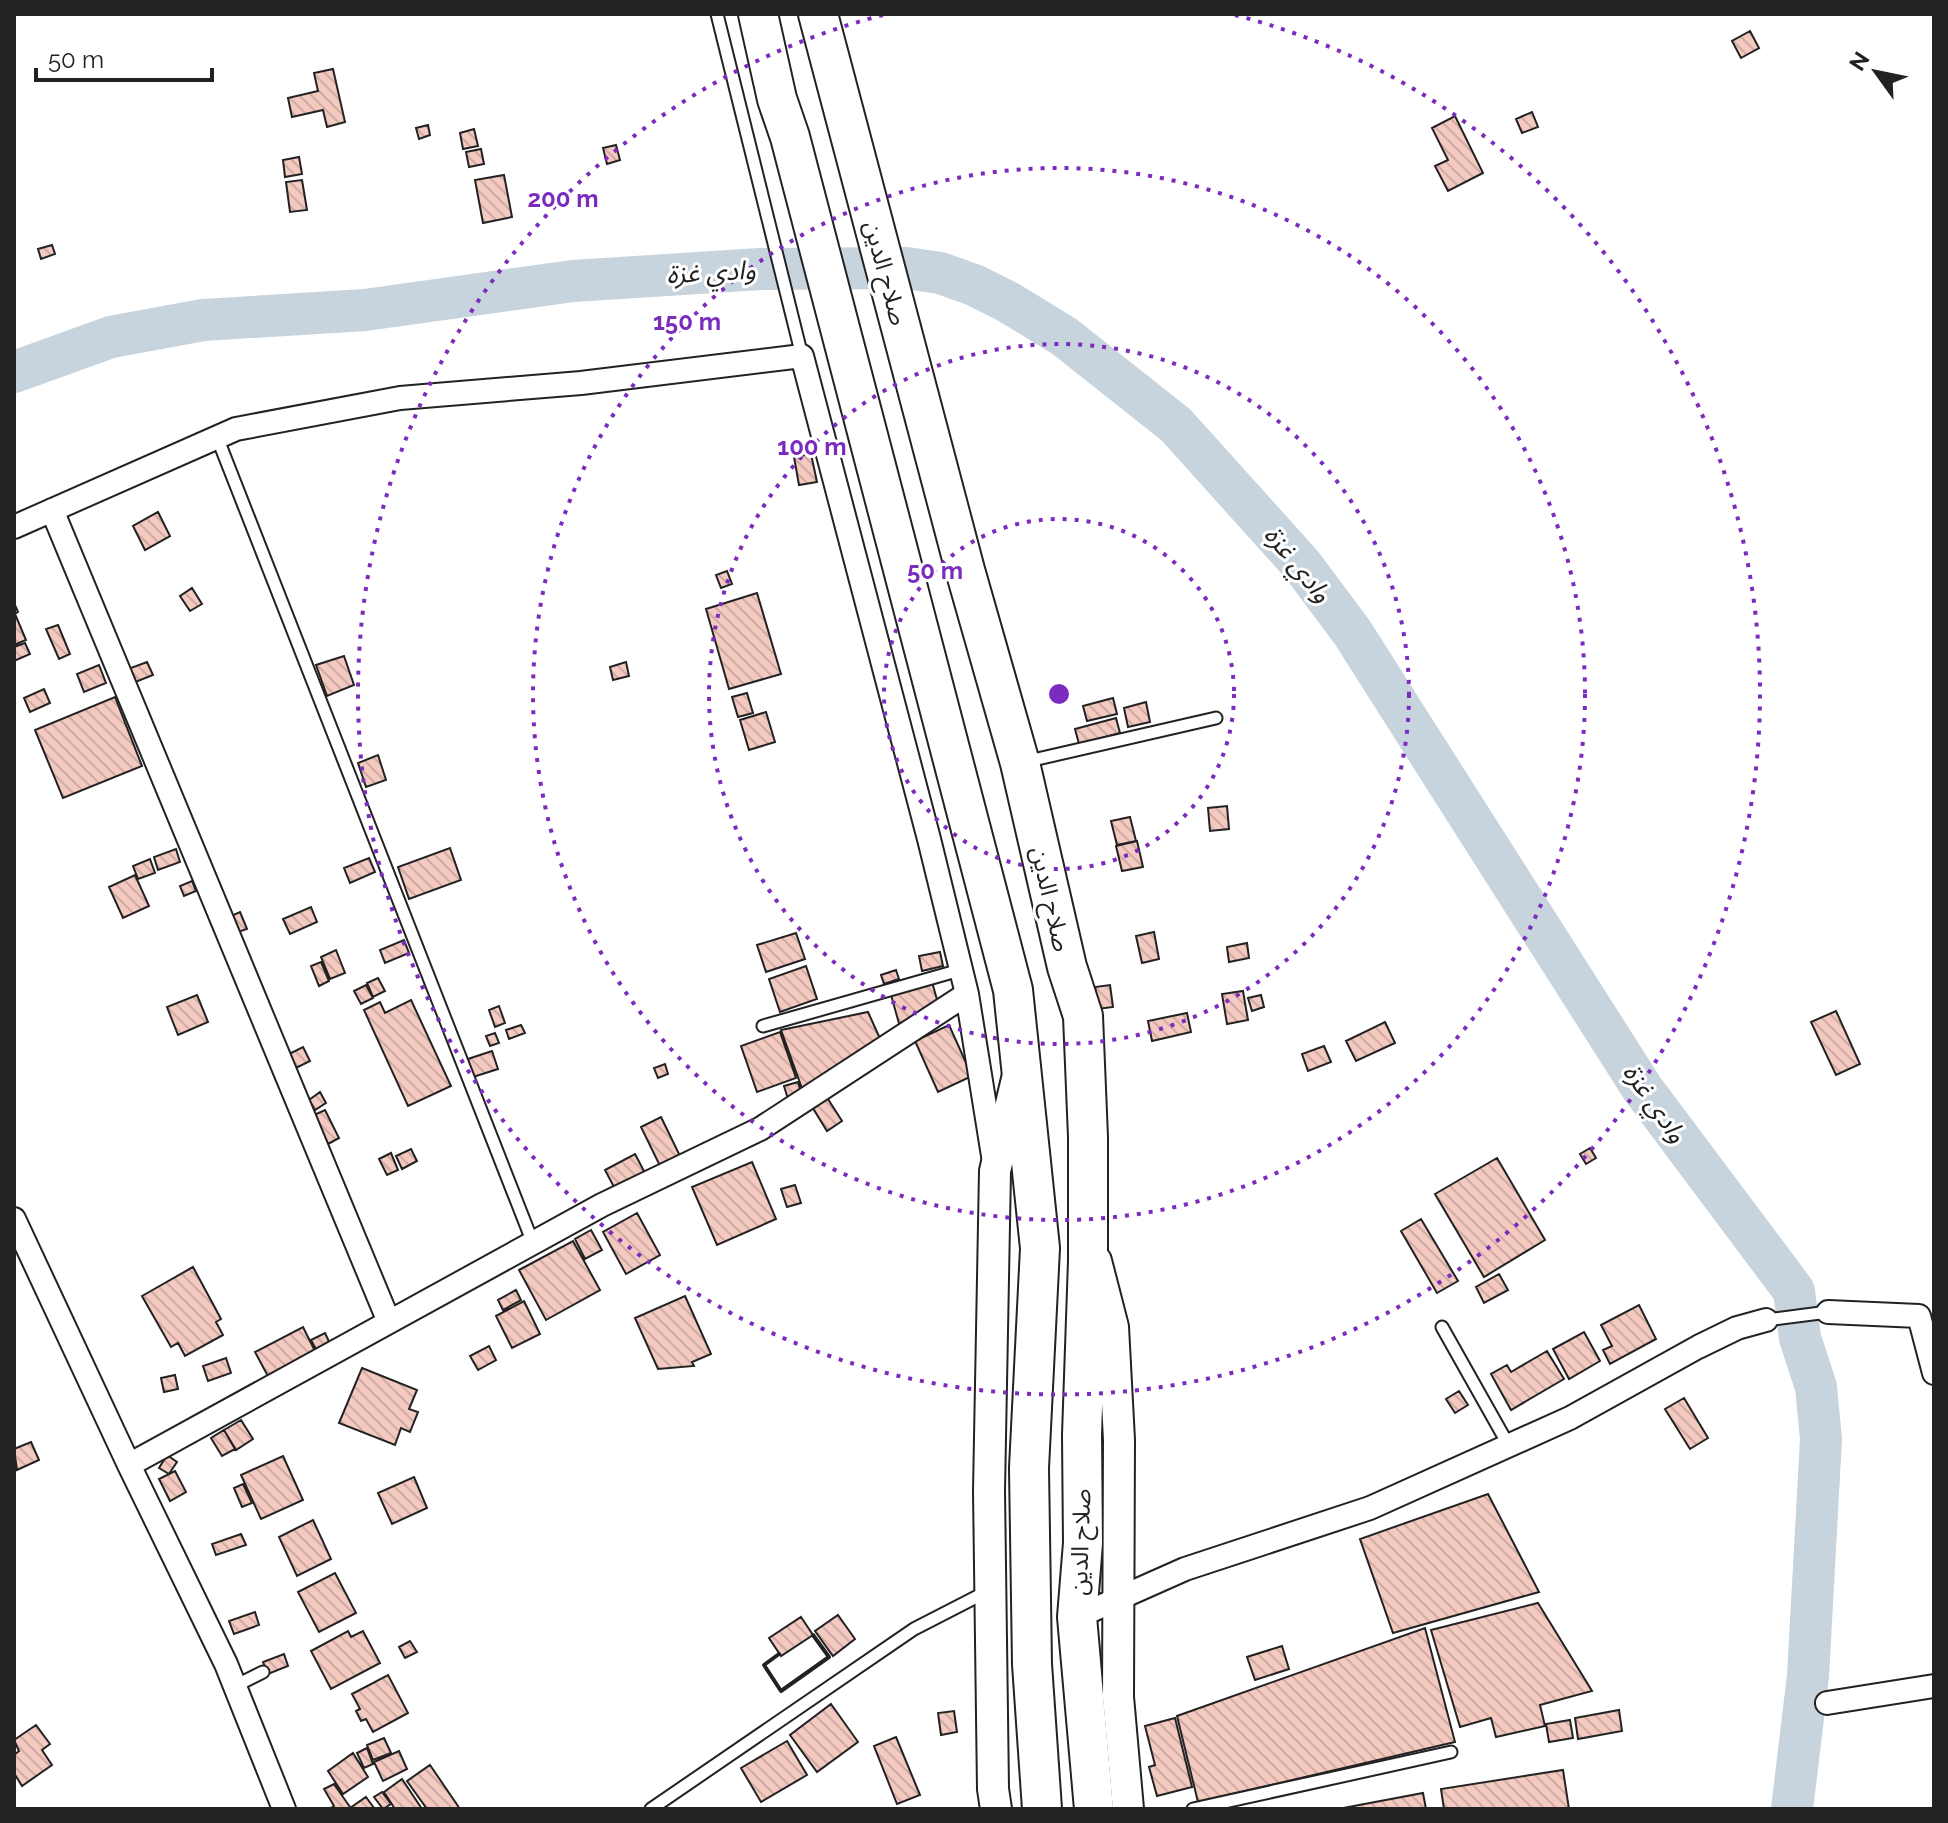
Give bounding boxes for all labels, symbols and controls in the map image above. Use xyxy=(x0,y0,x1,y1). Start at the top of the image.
scale bar xyxy=(36,32,212,82)
north arrow xyxy=(1836,32,1916,112)
text: 50 m xyxy=(48,45,104,74)
text: N xyxy=(1844,47,1875,75)
text: 200 m xyxy=(527,184,599,213)
street label: صلاح الدين xyxy=(855,218,914,329)
water label: وادي غزة xyxy=(666,255,757,294)
text: 150 m xyxy=(653,307,721,336)
text: 100 m xyxy=(777,432,847,461)
water label: وادي غزة xyxy=(1254,520,1338,612)
text: 50 m xyxy=(907,556,963,585)
centre of rings xyxy=(1045,680,1073,708)
street label: صلاح الدين xyxy=(1022,844,1077,955)
water label: وادي غزة xyxy=(1613,1058,1693,1151)
street label: صلاح الدين xyxy=(1064,1488,1099,1596)

